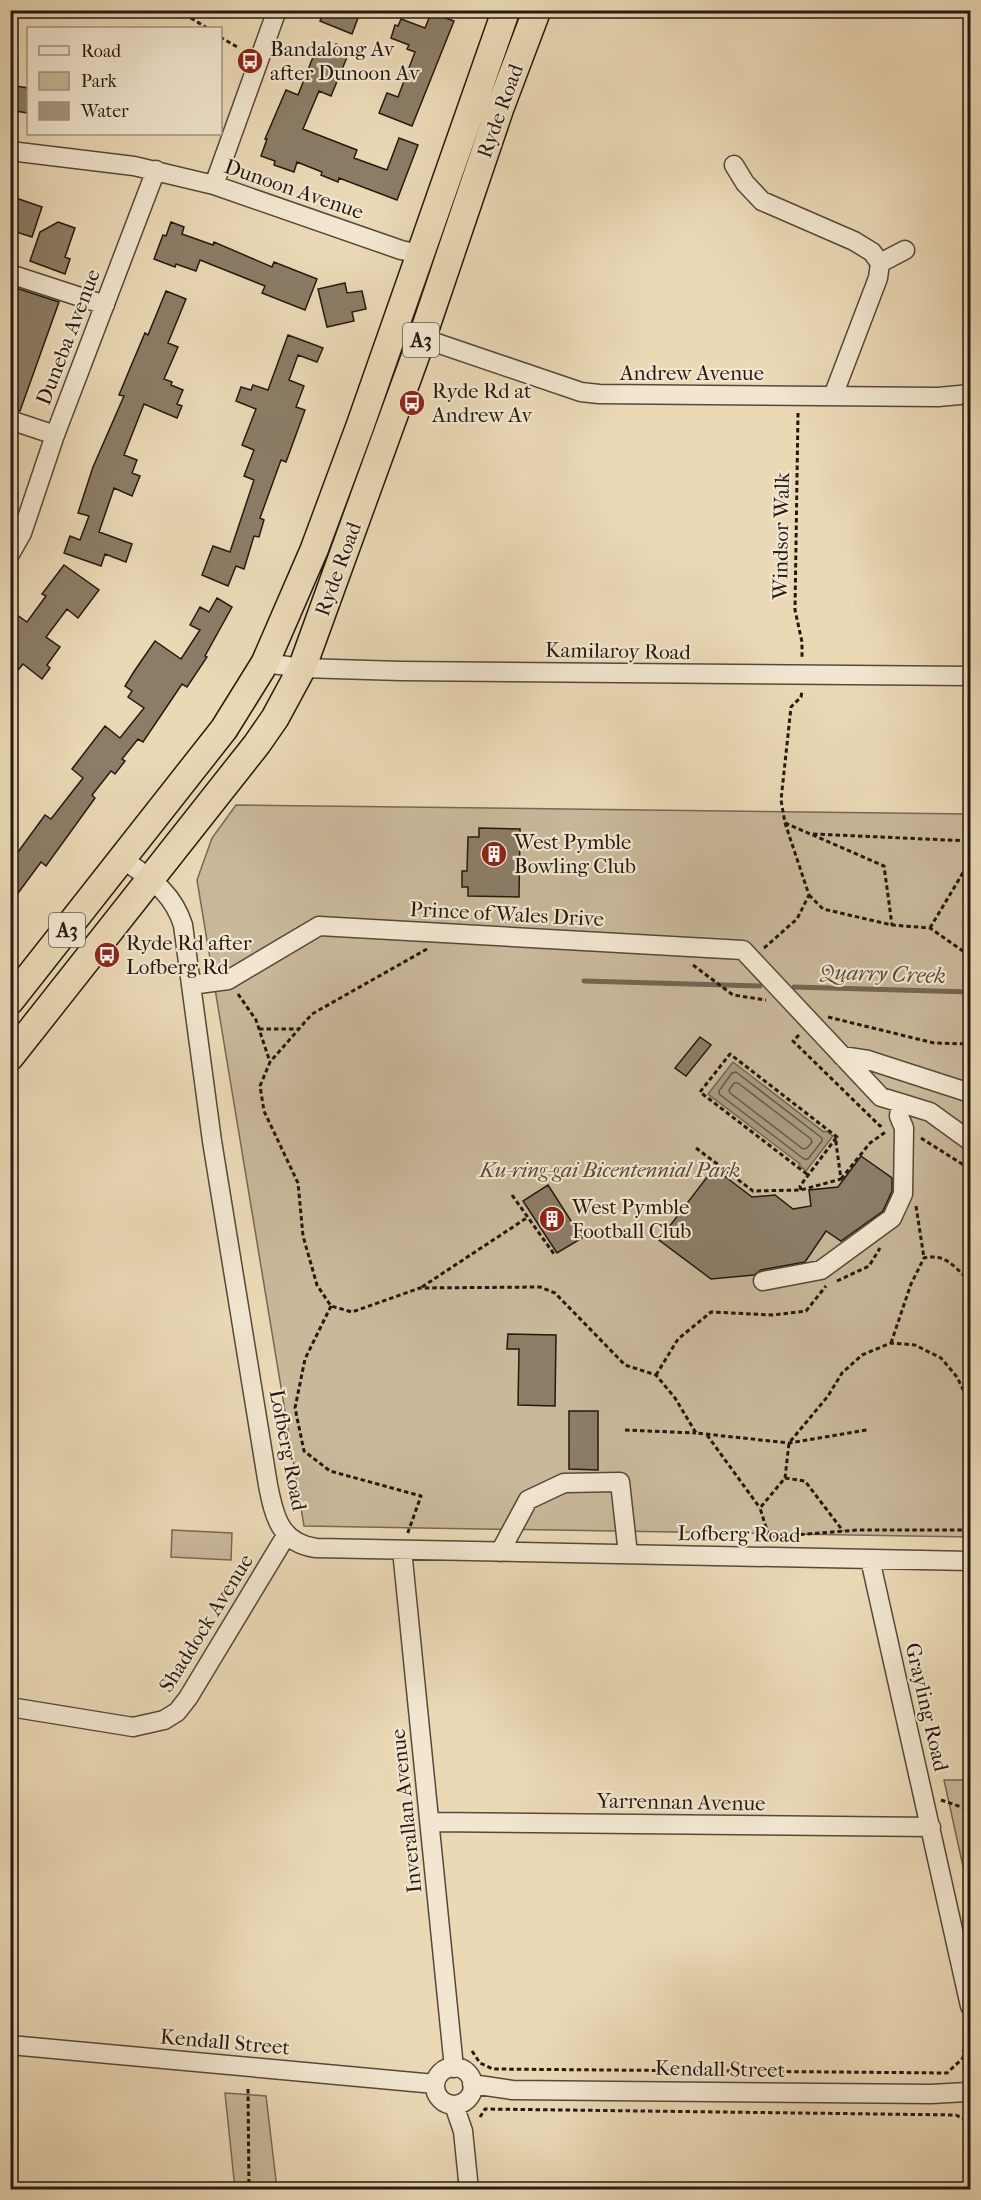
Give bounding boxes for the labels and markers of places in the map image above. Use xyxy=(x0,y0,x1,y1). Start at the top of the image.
place label: Bandalong Av after Dunoon Av xyxy=(270,37,420,85)
bus stop icon: Bandalong Av after Dunoon Av xyxy=(235,46,265,76)
place label: Ryde Rd at Andrew Av xyxy=(431,379,532,427)
bus stop icon: Ryde Rd at Andrew Av xyxy=(397,388,427,418)
place label: West Pymble Bowling Club xyxy=(513,830,636,878)
building icon: West Pymble Bowling Club xyxy=(479,839,509,869)
place label: Ryde Rd after Lofberg Rd xyxy=(126,931,252,979)
bus stop icon: Ryde Rd after Lofberg Rd xyxy=(92,940,122,970)
place label: West Pymble Football Club xyxy=(571,1195,691,1243)
building icon: West Pymble Football Club xyxy=(537,1204,567,1234)

